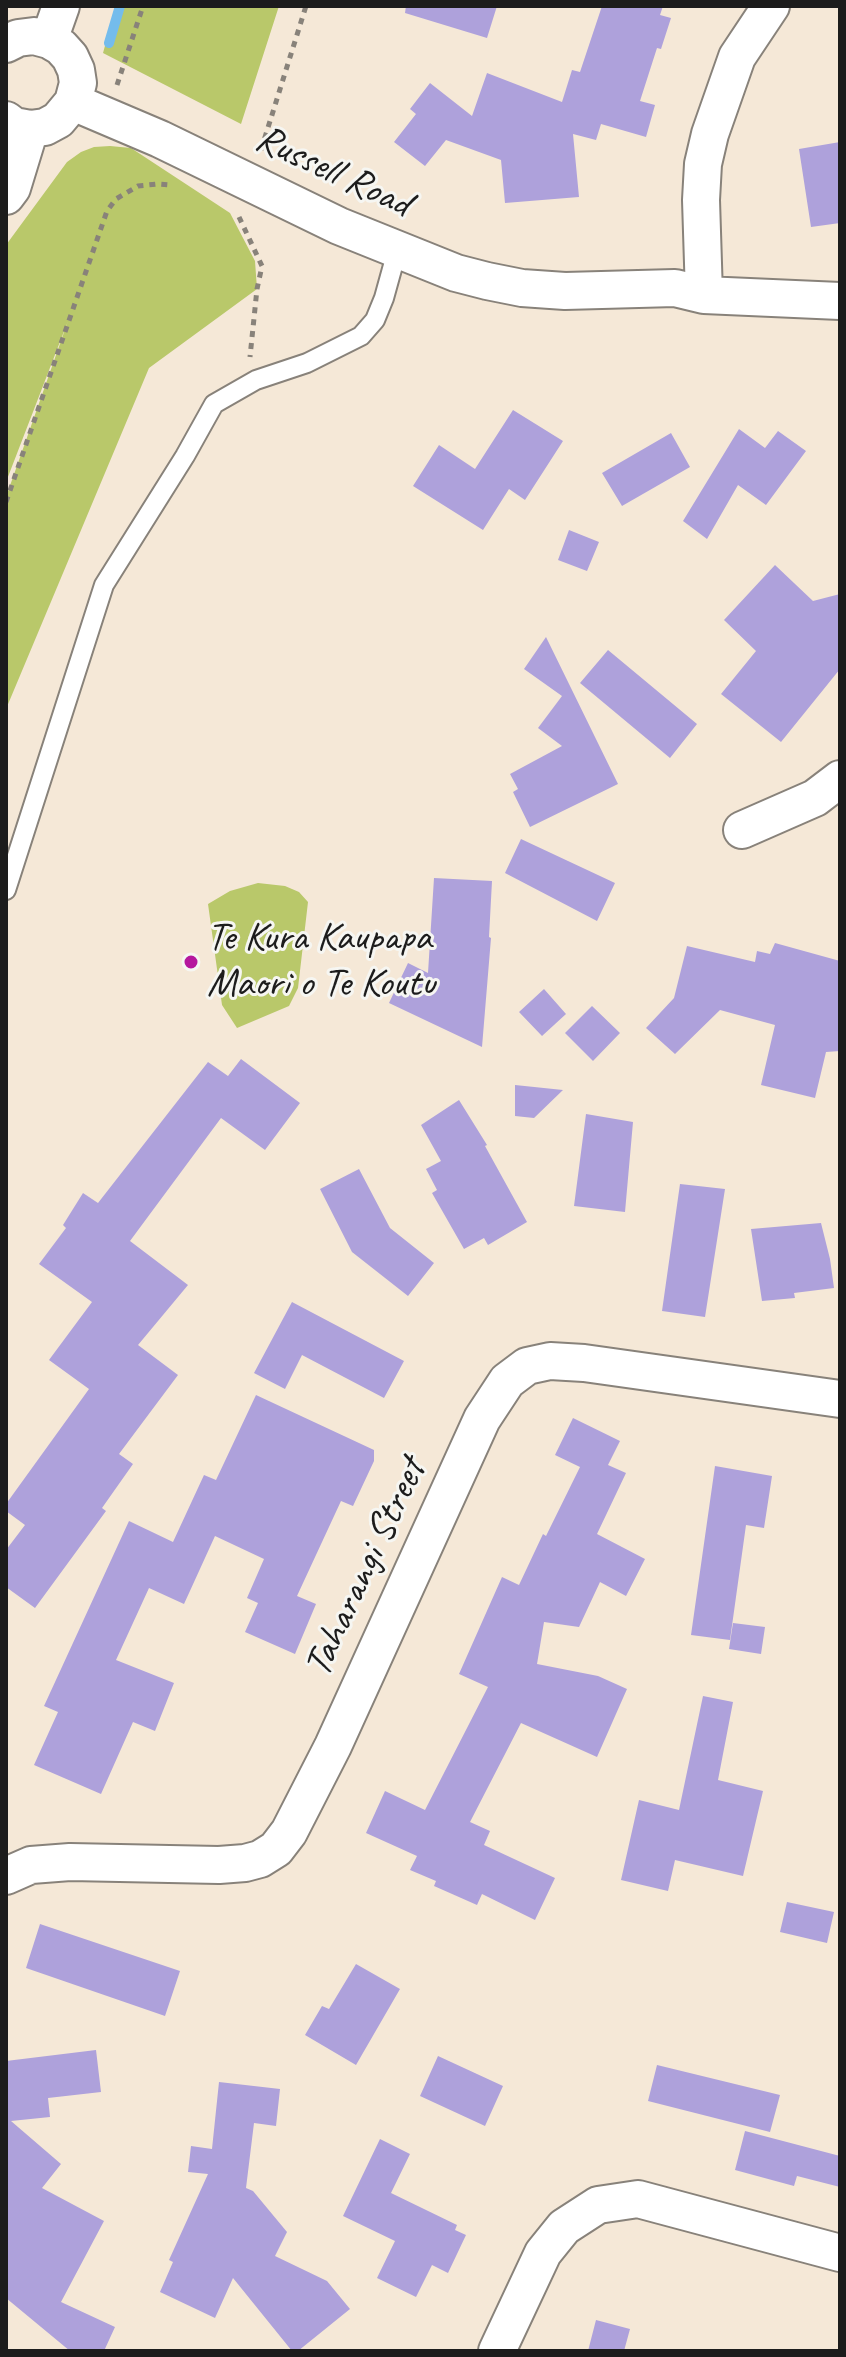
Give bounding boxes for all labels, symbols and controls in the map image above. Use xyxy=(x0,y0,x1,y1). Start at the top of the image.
street label: Russell Road xyxy=(248,115,418,229)
place label: Te Kura Kaupapa Maori o Te Koutu xyxy=(207,915,435,1009)
marker: Te Kura Kaupapa Maori o Te Koutu xyxy=(182,953,200,971)
street label: Taharangi Street xyxy=(295,1452,437,1684)

